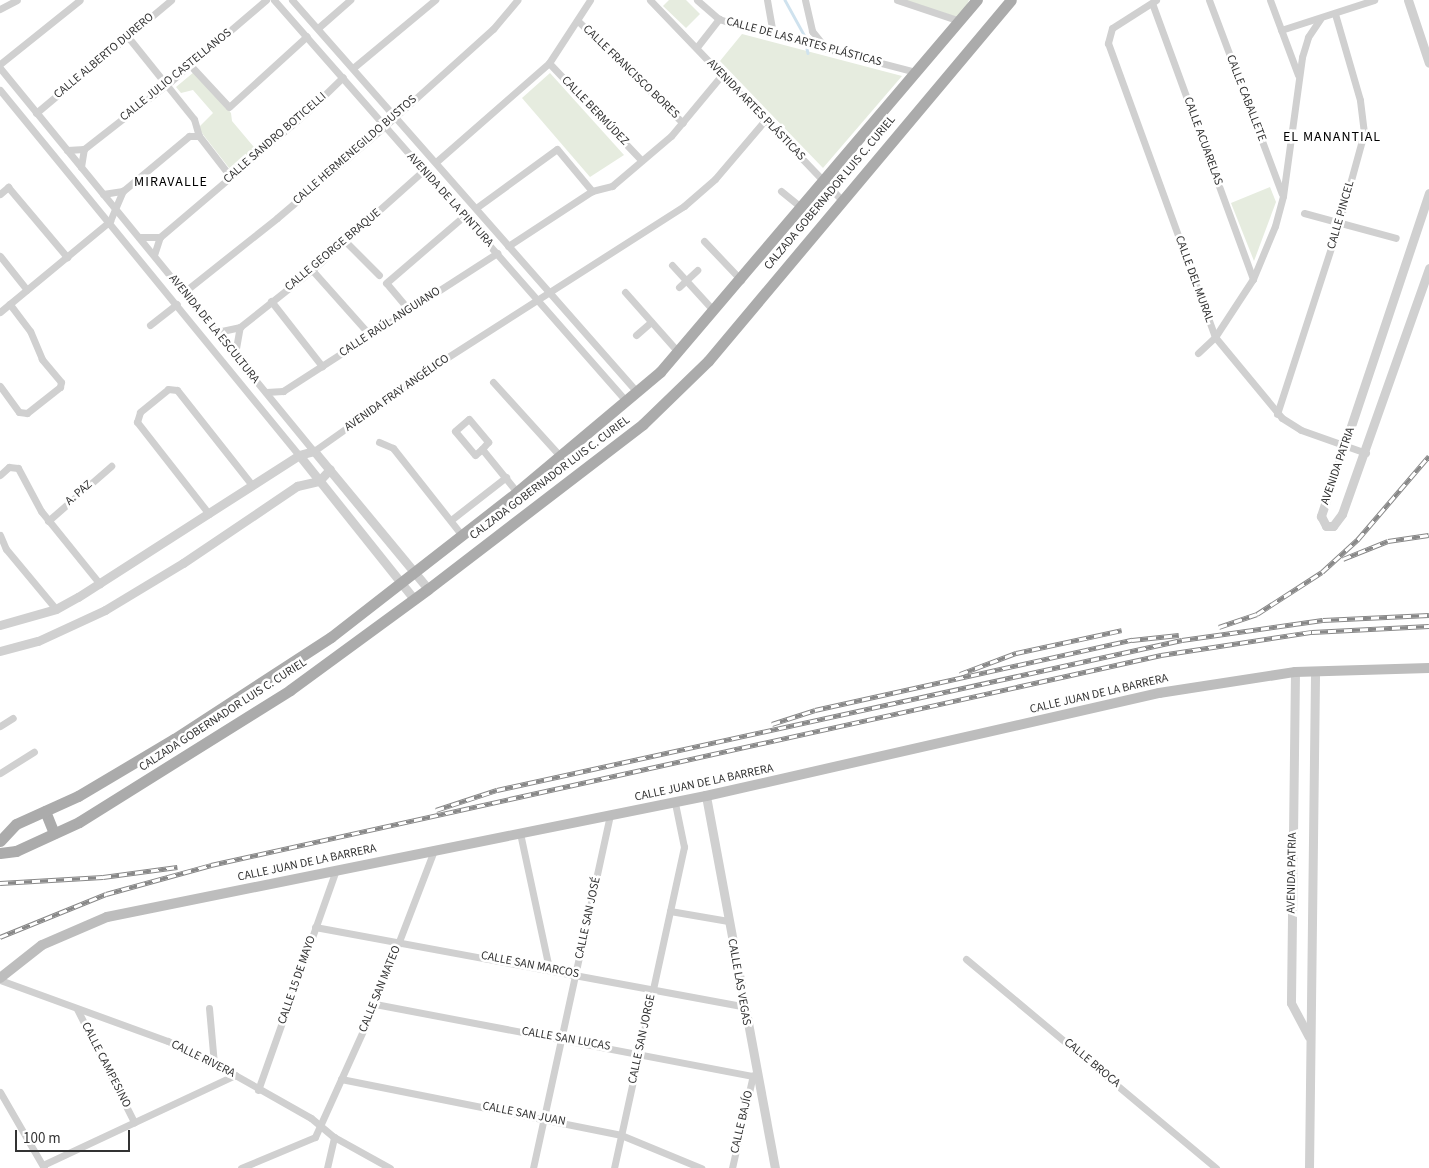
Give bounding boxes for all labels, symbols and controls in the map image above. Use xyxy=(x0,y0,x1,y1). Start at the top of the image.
street label: CALLE ALBERTO DURERO xyxy=(51,10,157,102)
street label: CALLE DE LAS ARTES PLÁSTICAS xyxy=(725,14,883,70)
street label: CALLE FRANCISCO BORES xyxy=(580,22,682,122)
street label: CALLE JULIO CASTELLANOS xyxy=(117,26,235,124)
street label: CALLE CABALLETE xyxy=(1223,53,1269,143)
street label: AVENIDA ARTES PLÁSTICAS xyxy=(704,56,808,164)
street label: CALLE BERMÚDEZ xyxy=(558,73,632,149)
street label: CALLE SANDRO BOTICELLI xyxy=(221,89,329,187)
street label: CALLE HERMENEGILDO BUSTOS xyxy=(290,92,420,208)
street label: CALLE ACUARELAS xyxy=(1180,95,1226,187)
street label: CALZADA GOBERNADOR LUIS C. CURIEL xyxy=(761,113,899,273)
district label: EL MANANTIAL xyxy=(1281,129,1383,145)
street label: AVENIDA DE LA PINTURA xyxy=(404,150,496,250)
district label: MIRAVALLE xyxy=(133,174,209,190)
street label: CALLE PINCEL xyxy=(1324,179,1358,251)
street label: CALLE GEORGE BRAQUE xyxy=(282,206,384,294)
street label: CALLE DEL MURAL xyxy=(1172,234,1216,324)
street label: AVENIDA DE LA ESCULTURA xyxy=(166,272,262,386)
street label: CALLE RAÚL ANGUIANO xyxy=(337,284,443,360)
street label: AVENIDA FRAY ANGÉLICO xyxy=(342,351,452,435)
street label: CALZADA GOBERNADOR LUIS C. CURIEL xyxy=(467,413,633,543)
street label: AVENIDA PATRIA xyxy=(1318,425,1358,507)
street label: A. PAZ xyxy=(63,477,95,509)
street label: CALZADA GOBERNADOR LUIS C. CURIEL xyxy=(137,655,309,775)
street label: CALLE JUAN DE LA BARRERA xyxy=(1028,671,1170,717)
street label: CALLE JUAN DE LA BARRERA xyxy=(633,761,775,805)
street label: AVENIDA PATRIA xyxy=(1284,832,1300,914)
street label: CALLE JUAN DE LA BARRERA xyxy=(236,841,378,885)
street label: CALLE SAN JOSÉ xyxy=(572,876,604,960)
street label: CALLE 15 DE MAYO xyxy=(275,934,319,1026)
street label: CALLE LAS VEGAS xyxy=(724,938,754,1026)
street label: CALLE SAN MATEO xyxy=(356,944,404,1034)
street label: CALLE SAN MARCOS xyxy=(480,948,580,982)
street label: CALLE SAN JORGE xyxy=(625,993,659,1085)
street label: CALLE CAMPESINO xyxy=(78,1020,134,1110)
street label: CALLE SAN LUCAS xyxy=(521,1024,611,1054)
street label: CALLE BROCA xyxy=(1061,1035,1123,1091)
street label: CALLE RIVERA xyxy=(169,1037,237,1081)
street label: CALLE BAJÍO xyxy=(728,1089,756,1155)
street label: CALLE SAN JUAN xyxy=(481,1099,567,1129)
scale bar xyxy=(18,1120,132,1152)
text: 100 m xyxy=(23,1128,61,1149)

